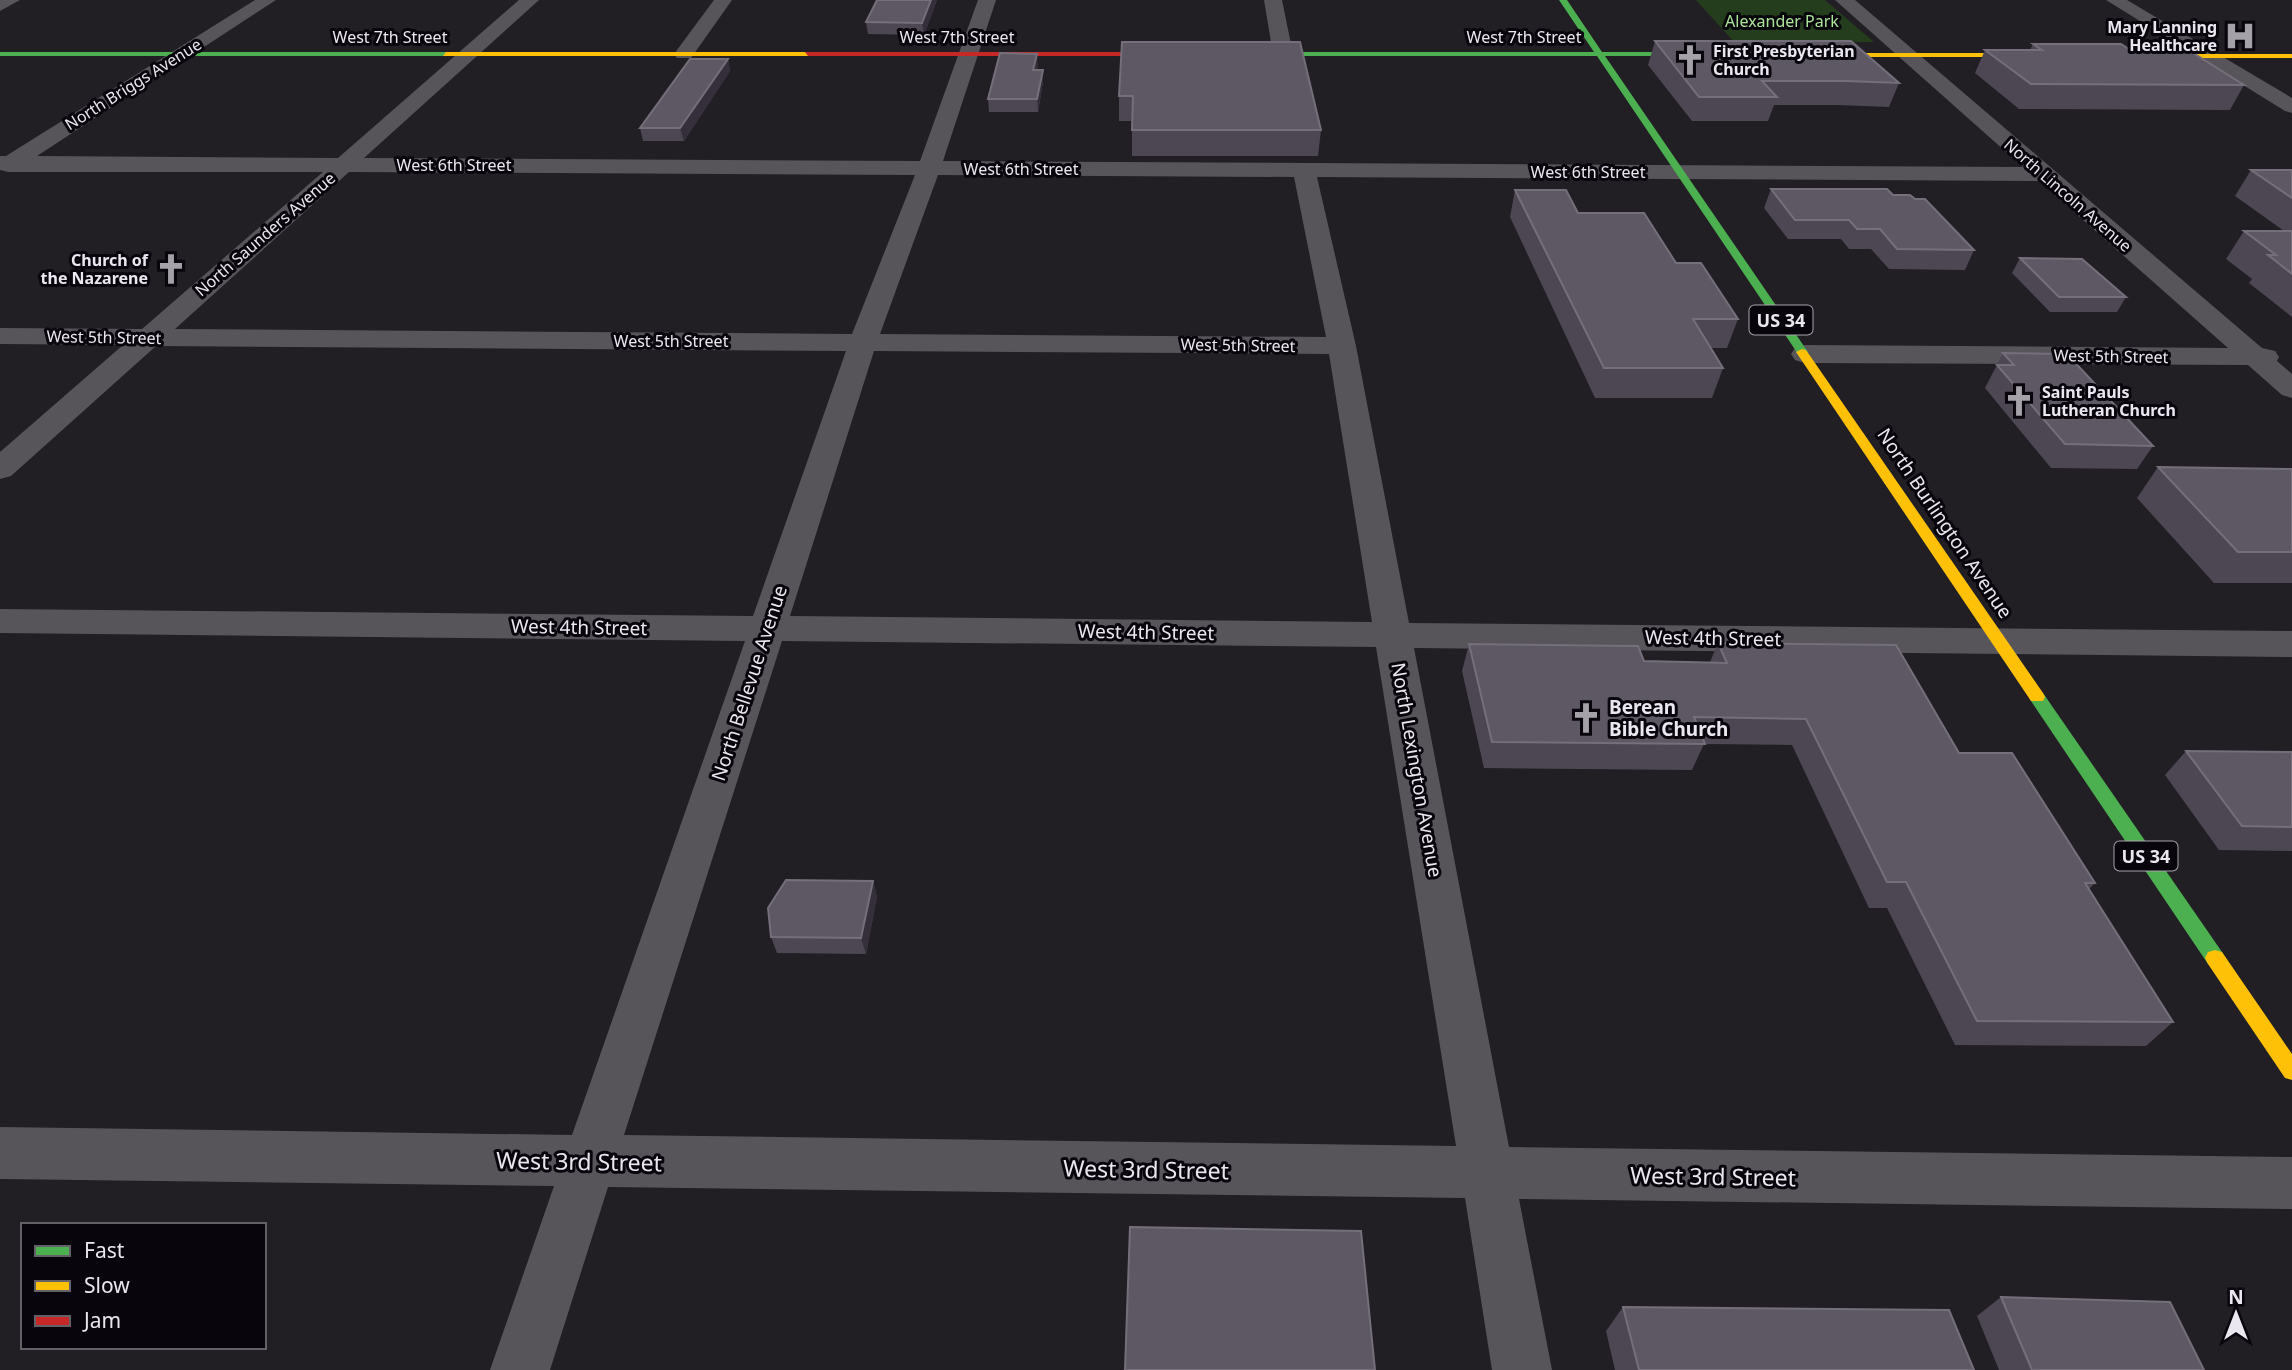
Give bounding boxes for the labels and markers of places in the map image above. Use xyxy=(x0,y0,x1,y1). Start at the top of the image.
place label: Mary Lanning Healthcare xyxy=(2107,16,2217,56)
hospital icon: Mary Lanning Healthcare xyxy=(2223,19,2257,53)
place label: First Presbyterian Church xyxy=(1713,40,1855,80)
church icon: First Presbyterian Church xyxy=(1673,43,1707,77)
place label: Church of the Nazarene xyxy=(41,249,149,289)
church icon: Church of the Nazarene xyxy=(154,252,188,286)
place label: Saint Pauls Lutheran Church xyxy=(2042,381,2176,421)
church icon: Saint Pauls Lutheran Church xyxy=(2002,384,2036,418)
place label: Berean Bible Church xyxy=(1609,694,1728,742)
church icon: Berean Bible Church xyxy=(1569,701,1603,735)

